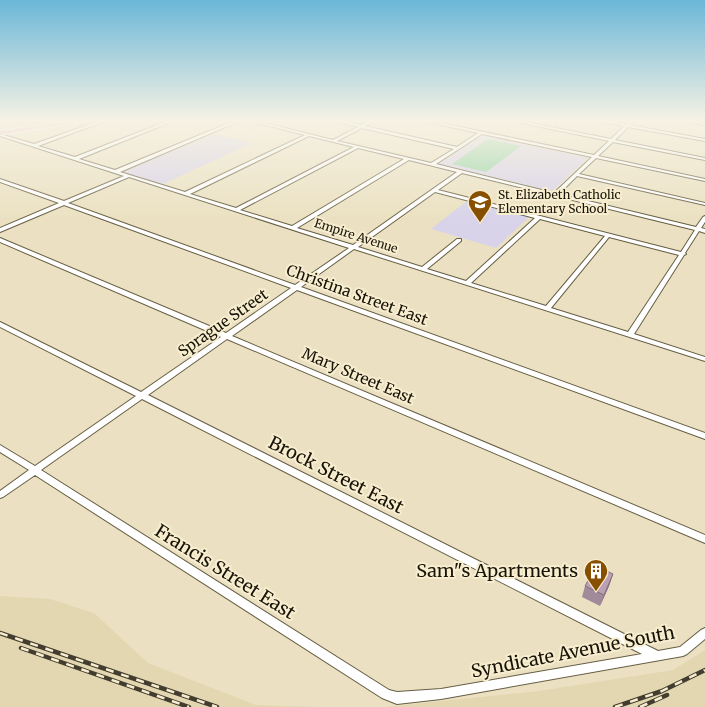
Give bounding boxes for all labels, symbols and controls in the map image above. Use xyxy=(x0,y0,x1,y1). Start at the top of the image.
place label: St. Elizabeth Catholic Elementary School xyxy=(498,187,621,216)
school or university icon: St. Elizabeth Catholic Elementary School xyxy=(467,189,493,223)
street label: Empire Avenue xyxy=(313,215,400,256)
street label: Christina Street East xyxy=(284,260,430,329)
street label: Sprague Street xyxy=(174,285,271,361)
street label: Mary Street East xyxy=(299,343,417,408)
street label: Brock Street East xyxy=(265,431,408,519)
street label: Francis Street East xyxy=(151,519,300,624)
building icon: Sam"s Apartments xyxy=(583,558,609,592)
place label: Sam"s Apartments xyxy=(416,559,578,582)
street label: Syndicate Avenue South xyxy=(469,620,677,683)

